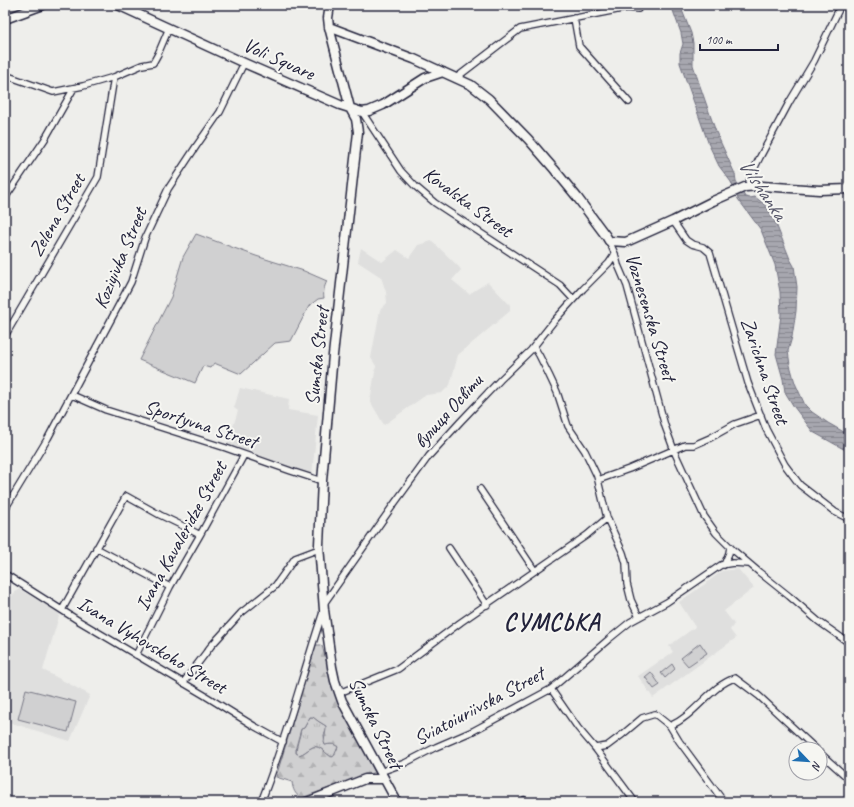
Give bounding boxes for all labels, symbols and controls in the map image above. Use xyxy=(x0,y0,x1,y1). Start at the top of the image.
scale bar xyxy=(700,26,778,52)
street label: Voli Square xyxy=(240,32,320,86)
text: 100 m xyxy=(706,32,733,48)
water label: Vilshanka xyxy=(733,153,794,227)
street label: Kovalska Street xyxy=(418,161,520,244)
street label: Zelena Street xyxy=(23,167,92,261)
street label: Koziyivka Street xyxy=(88,202,153,312)
street label: Voznesenska Street xyxy=(620,250,683,387)
street label: Sumska Street xyxy=(299,302,335,406)
street label: Zarichna Street xyxy=(735,314,796,430)
street label: вулиця Освіти xyxy=(408,368,489,453)
street label: Sportyvna Street xyxy=(141,394,264,455)
street label: Ivana Kavaleridze Street xyxy=(130,455,234,615)
street label: Ivana Vyhovskoho Street xyxy=(73,591,233,701)
district label: СУМСЬКА xyxy=(504,607,601,637)
street label: Sviatoiuriivska Street xyxy=(409,660,551,751)
street label: Sumska Street xyxy=(343,673,410,776)
north arrow xyxy=(788,741,828,781)
text: N xyxy=(808,759,825,773)

